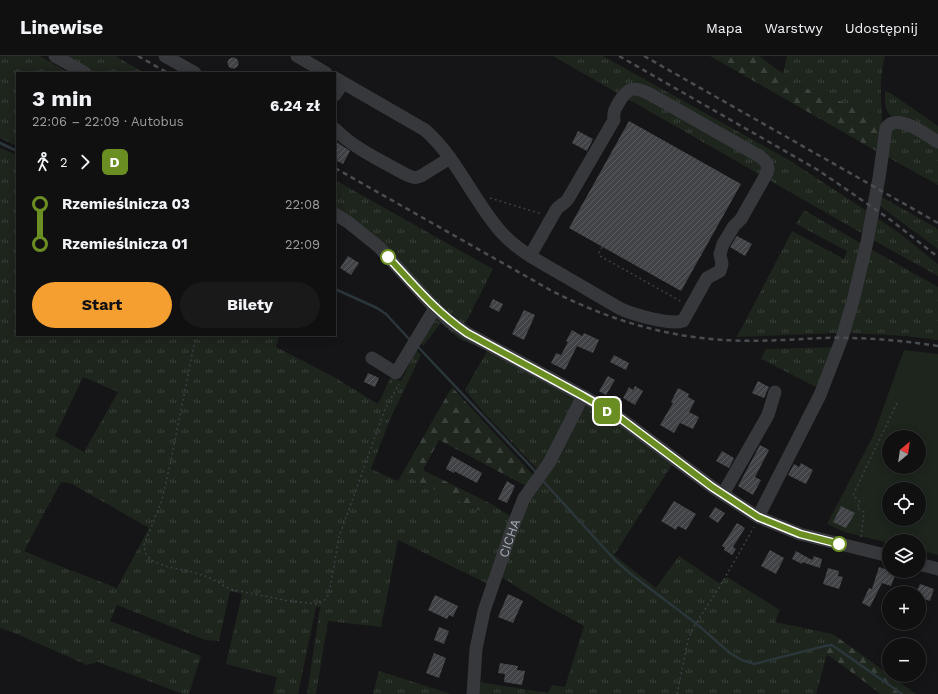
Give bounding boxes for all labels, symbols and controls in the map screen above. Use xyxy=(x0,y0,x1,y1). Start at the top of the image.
text: Linewise xyxy=(20,16,103,39)
text: Mapa xyxy=(706,20,742,36)
text: Warstwy xyxy=(764,20,823,36)
text: Udostępnij xyxy=(845,20,918,36)
text: 3 min xyxy=(32,86,92,111)
text: 6.24 zł xyxy=(270,97,320,115)
text: 22:06 – 22:09 · Autobus xyxy=(32,114,184,129)
icon: walk xyxy=(32,151,54,173)
icon: forward xyxy=(74,151,96,173)
text: D xyxy=(110,154,120,170)
text: 2 xyxy=(60,155,68,170)
text: Rzemieślnicza 03 xyxy=(62,195,190,213)
text: 22:08 xyxy=(285,197,320,212)
text: Rzemieślnicza 01 xyxy=(62,235,188,253)
text: 22:09 xyxy=(285,237,320,252)
unlabelled marker xyxy=(380,249,396,265)
button: Start xyxy=(32,282,172,328)
button: Bilety xyxy=(180,282,320,328)
line badge: D xyxy=(594,398,620,424)
text: D xyxy=(602,403,612,419)
north arrow xyxy=(882,430,926,474)
map controls xyxy=(882,430,926,682)
button: locate xyxy=(882,482,926,526)
street label: CICHA xyxy=(495,516,523,559)
button: layers xyxy=(882,534,926,578)
unlabelled marker xyxy=(831,536,847,552)
button: + xyxy=(882,586,926,630)
button: − xyxy=(882,638,926,682)

